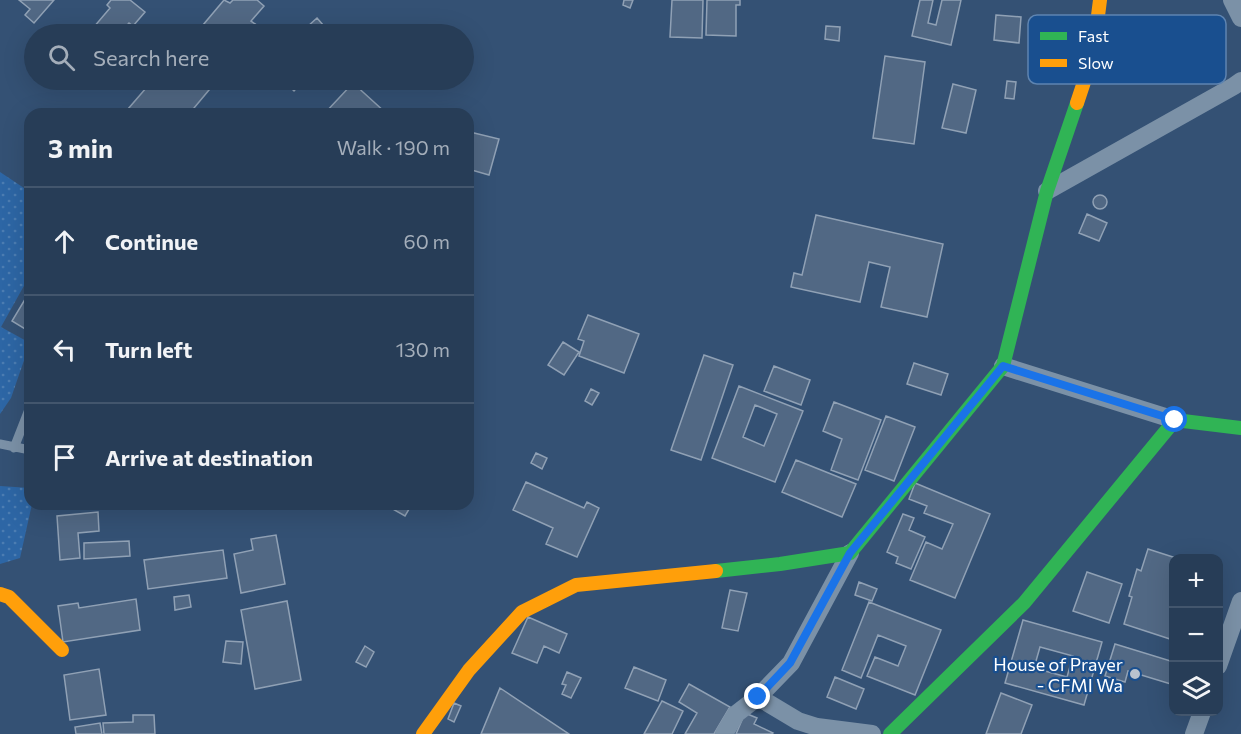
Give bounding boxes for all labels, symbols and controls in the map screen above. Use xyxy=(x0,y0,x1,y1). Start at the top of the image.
legend xyxy=(1028,15,1226,84)
search box xyxy=(24,24,474,90)
text: Fast xyxy=(1078,26,1109,45)
icon: search xyxy=(45,41,78,74)
text: Search here xyxy=(93,44,209,71)
text: Slow xyxy=(1078,53,1114,72)
text: 3 min xyxy=(48,132,113,163)
text: Walk · 190 m xyxy=(337,135,450,159)
icon: ahead xyxy=(48,225,81,258)
text: Continue xyxy=(105,228,198,255)
text: 60 m xyxy=(404,229,450,253)
icon: left xyxy=(48,333,81,366)
text: Turn left xyxy=(105,336,192,363)
text: 130 m xyxy=(396,337,450,361)
route start xyxy=(1161,406,1187,432)
icon: arrive xyxy=(48,441,81,474)
text: Arrive at destination xyxy=(105,444,313,471)
map controls xyxy=(1169,554,1223,716)
button: + xyxy=(1169,554,1223,608)
button: − xyxy=(1169,608,1223,662)
place label: House of Prayer - CFMI Wa xyxy=(993,653,1123,696)
button: layers xyxy=(1169,662,1223,716)
marker: House of Prayer - CFMI Wa xyxy=(1128,667,1142,681)
route end xyxy=(744,683,770,709)

